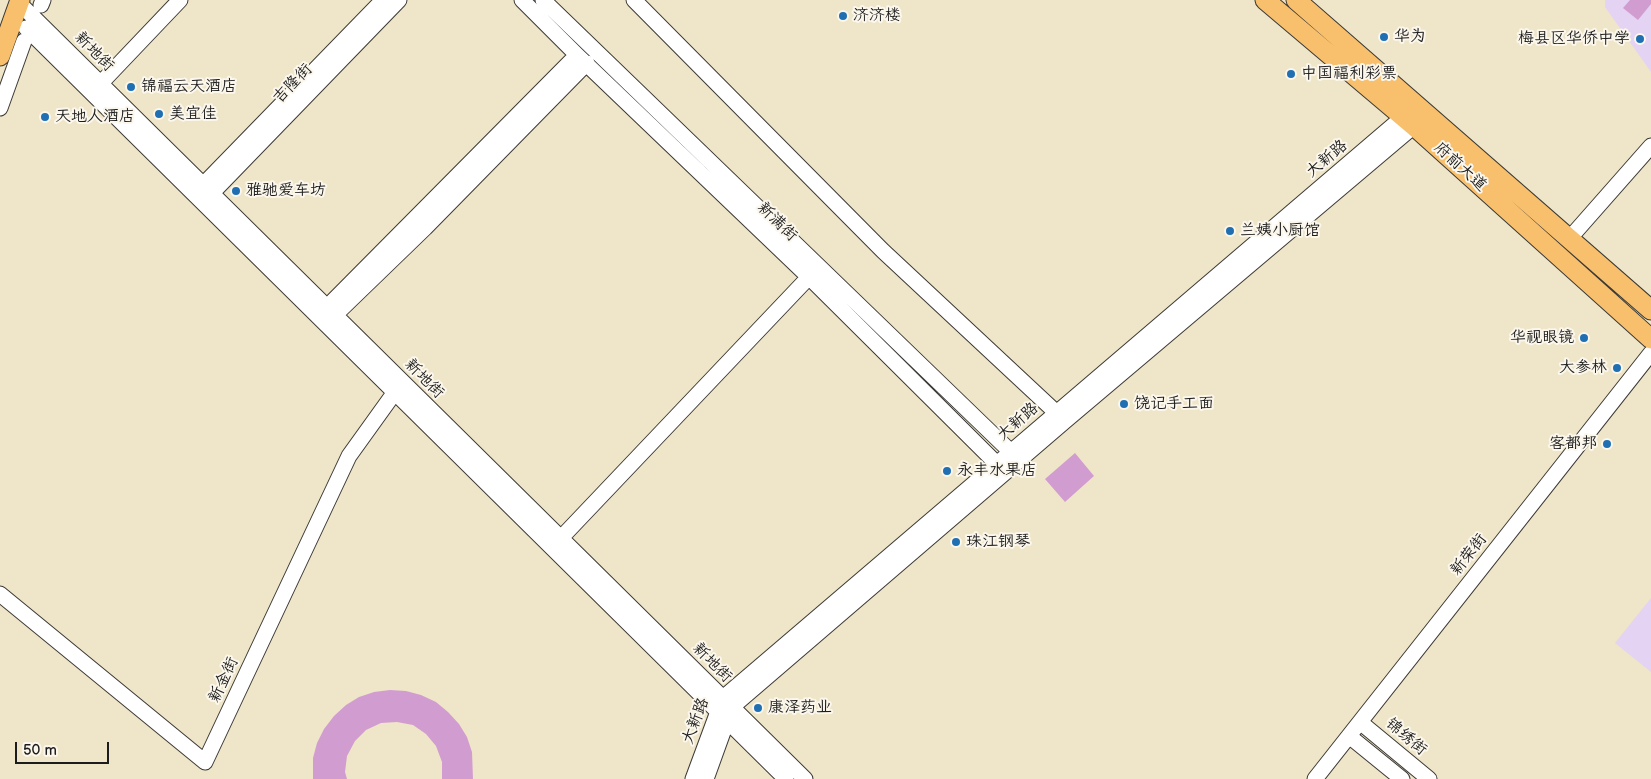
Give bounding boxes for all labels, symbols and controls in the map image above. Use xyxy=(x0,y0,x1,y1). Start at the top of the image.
place label: 济济楼 xyxy=(853,6,901,26)
marker: 济济楼 xyxy=(837,10,849,22)
place label: 华为 xyxy=(1394,27,1426,47)
street label: 新地街 xyxy=(70,28,118,76)
place label: 梅县区华侨中学 xyxy=(1518,29,1630,49)
marker: 华为 xyxy=(1378,31,1390,43)
marker: 梅县区华侨中学 xyxy=(1634,33,1646,45)
street label: 吉隆街 xyxy=(269,60,317,108)
place label: 中国福利彩票 xyxy=(1301,64,1397,84)
marker: 中国福利彩票 xyxy=(1285,68,1297,80)
place label: 锦福云天酒店 xyxy=(141,77,237,97)
marker: 锦福云天酒店 xyxy=(125,81,137,93)
place label: 美宜佳 xyxy=(169,104,217,124)
place label: 天地人酒店 xyxy=(55,107,135,127)
marker: 美宜佳 xyxy=(153,108,165,120)
marker: 天地人酒店 xyxy=(39,111,51,123)
street label: 大新路 xyxy=(1302,136,1352,182)
street label: 府前大道 xyxy=(1430,138,1490,196)
place label: 雅驰爱车坊 xyxy=(246,181,326,201)
marker: 雅驰爱车坊 xyxy=(230,185,242,197)
street label: 新满街 xyxy=(753,198,801,246)
place label: 兰姨小厨馆 xyxy=(1240,221,1320,241)
marker: 兰姨小厨馆 xyxy=(1224,225,1236,237)
place label: 华视眼镜 xyxy=(1510,328,1574,348)
marker: 华视眼镜 xyxy=(1578,332,1590,344)
street label: 新地街 xyxy=(400,355,448,403)
place label: 大参林 xyxy=(1559,358,1607,378)
marker: 大参林 xyxy=(1611,362,1623,374)
place label: 饶记手工面 xyxy=(1134,394,1214,414)
marker: 饶记手工面 xyxy=(1118,398,1130,410)
street label: 大新路 xyxy=(994,399,1042,445)
place label: 客都邦 xyxy=(1549,434,1597,454)
marker: 客都邦 xyxy=(1601,438,1613,450)
place label: 永丰水果店 xyxy=(957,461,1037,481)
marker: 永丰水果店 xyxy=(941,465,953,477)
street label: 新荣街 xyxy=(1447,530,1491,580)
place label: 珠江钢琴 xyxy=(966,532,1030,552)
marker: 珠江钢琴 xyxy=(950,536,962,548)
street label: 新地街 xyxy=(688,639,736,687)
street label: 新金街 xyxy=(205,654,243,706)
street label: 大新路 xyxy=(678,695,714,747)
place label: 康泽药业 xyxy=(768,698,832,718)
marker: 康泽药业 xyxy=(752,702,764,714)
street label: 锦绣街 xyxy=(1381,714,1431,760)
scale bar xyxy=(18,732,111,764)
text: 50 m xyxy=(23,741,57,760)

